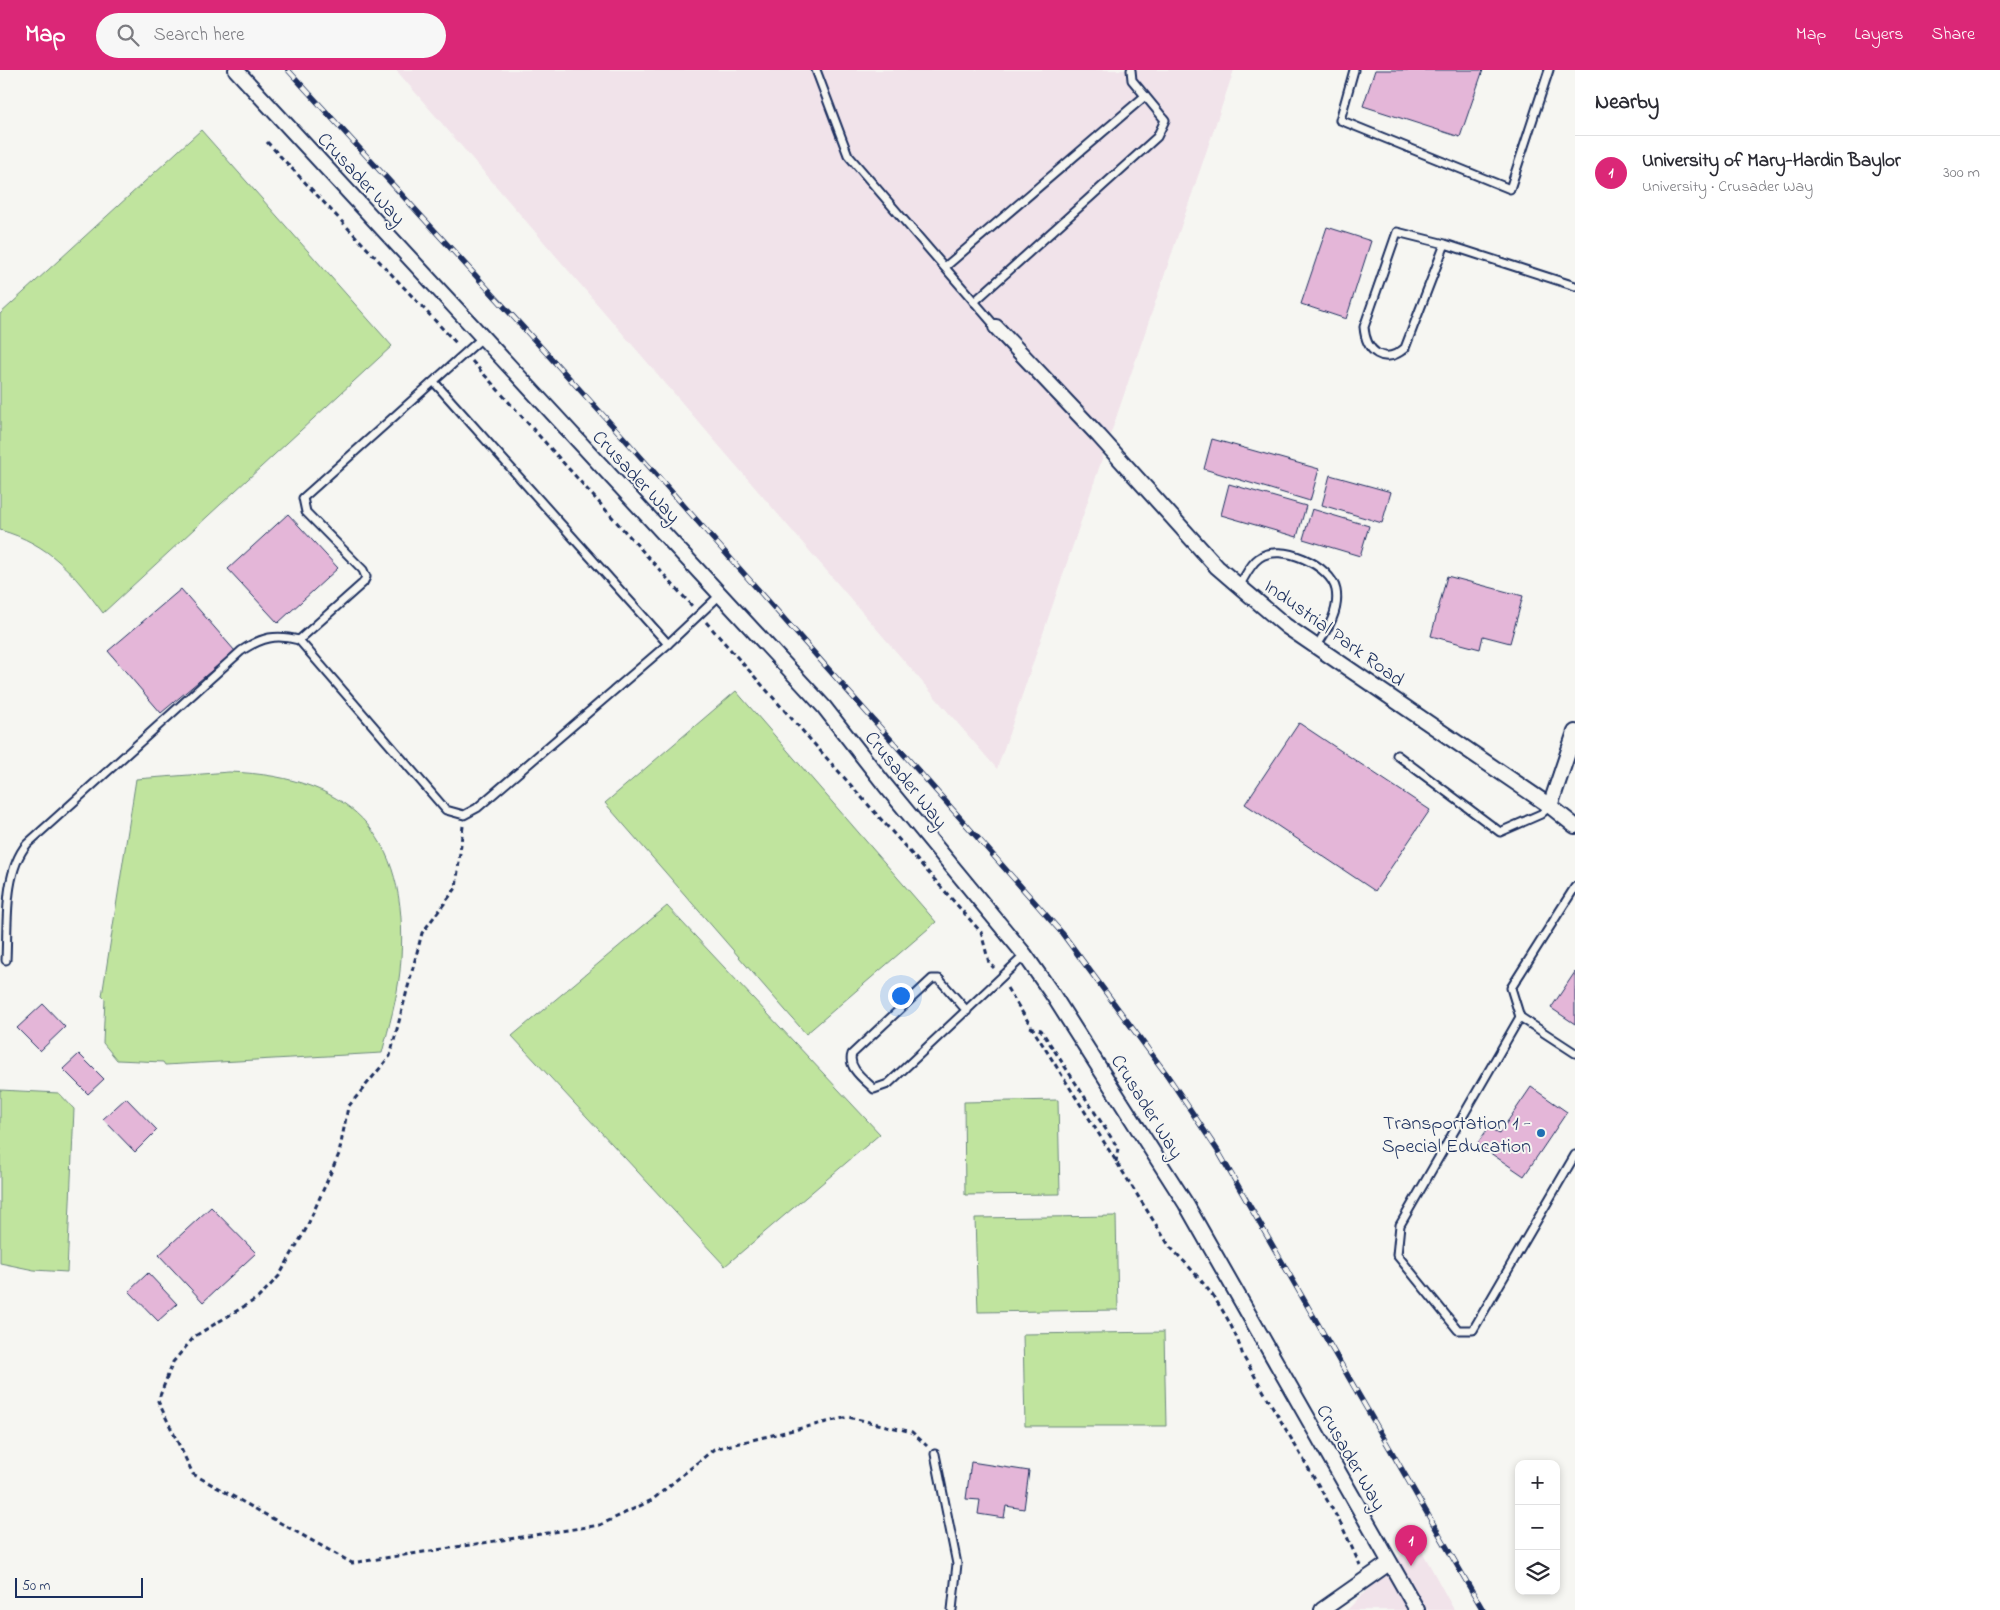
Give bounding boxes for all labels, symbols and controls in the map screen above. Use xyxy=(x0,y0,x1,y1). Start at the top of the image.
search box xyxy=(96,13,446,58)
text: Map xyxy=(25,18,66,53)
icon: search xyxy=(114,21,142,49)
text: Search here xyxy=(154,22,245,49)
text: Map xyxy=(1796,22,1826,48)
text: Layers xyxy=(1854,22,1904,48)
text: Share xyxy=(1932,22,1975,48)
text: Nearby xyxy=(1595,88,1659,118)
street label: Crusader Way xyxy=(309,127,411,233)
text: University of Mary-Hardin Baylor xyxy=(1642,148,1901,175)
text: 1 xyxy=(1608,161,1614,185)
text: 300 m xyxy=(1943,161,1980,185)
text: University · Crusader Way xyxy=(1642,175,1813,199)
street label: Crusader Way xyxy=(584,425,686,531)
street label: Industrial Park Road xyxy=(1257,573,1410,695)
street label: Crusader Way xyxy=(857,725,954,836)
your location xyxy=(888,983,914,1009)
street label: Crusader Way xyxy=(1102,1049,1190,1165)
place label: Transportation 1 - Special Education xyxy=(1382,1110,1531,1162)
marker: Transportation 1 - Special Education xyxy=(1535,1127,1547,1139)
street label: Crusader Way xyxy=(1308,1400,1392,1517)
map controls xyxy=(1515,1460,1560,1595)
button: + xyxy=(1515,1460,1560,1505)
button: − xyxy=(1515,1505,1560,1550)
pin: 1 xyxy=(1395,1525,1427,1566)
button: layers xyxy=(1515,1550,1560,1595)
scale bar xyxy=(15,1575,142,1598)
text: 50 m xyxy=(22,1576,50,1597)

